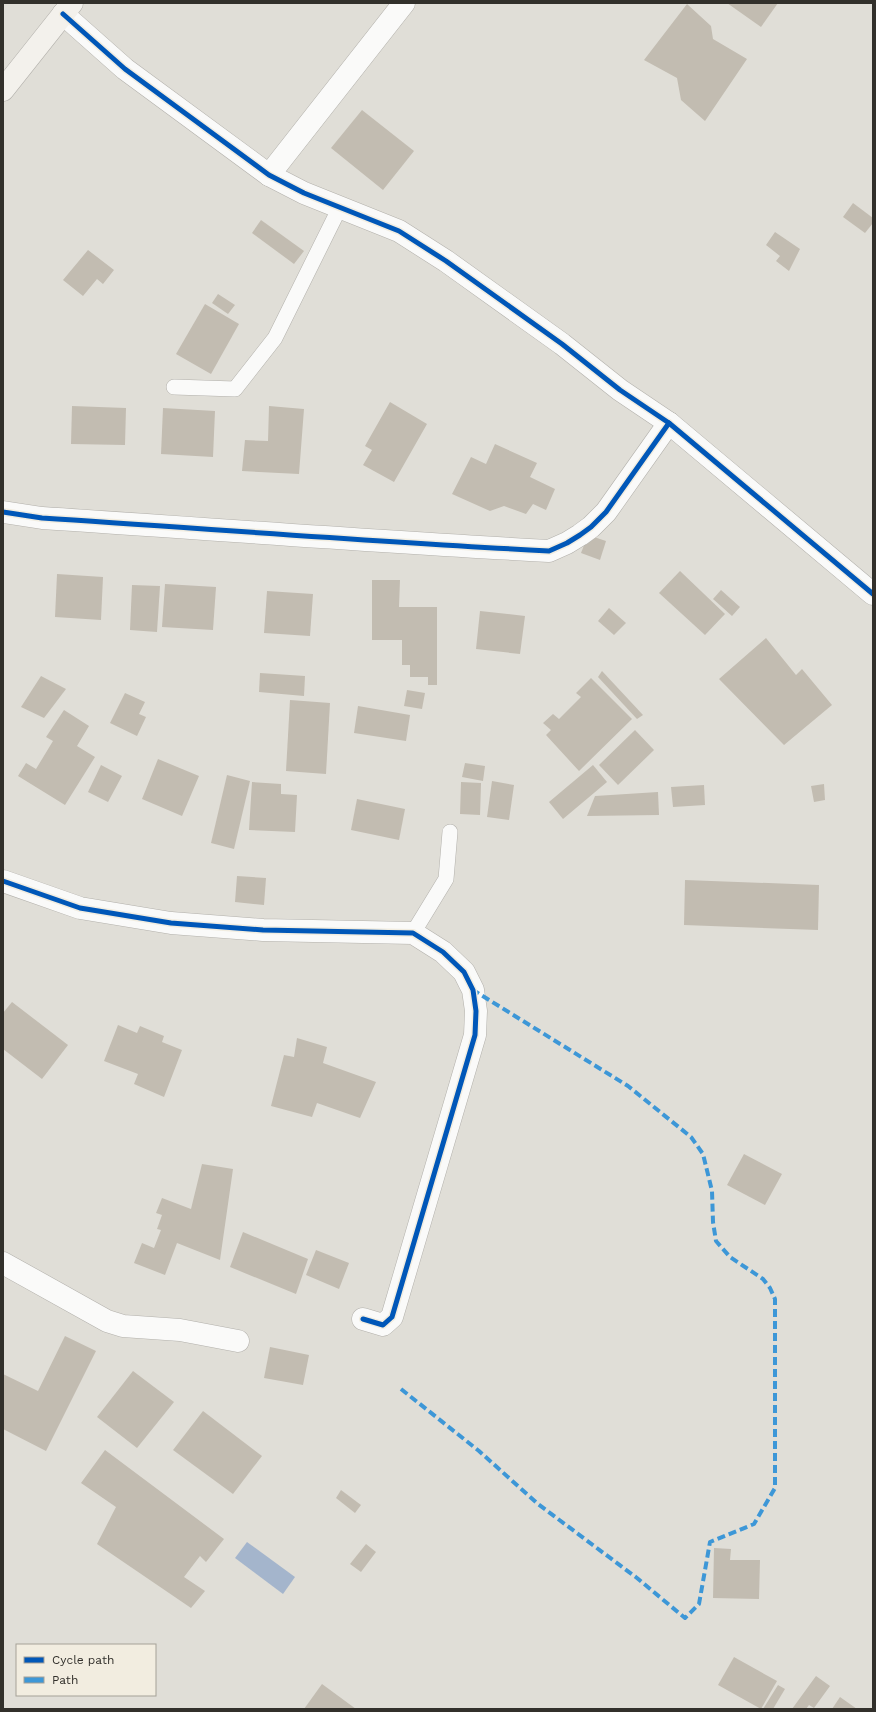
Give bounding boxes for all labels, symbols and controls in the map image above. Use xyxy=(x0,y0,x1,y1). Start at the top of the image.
legend xyxy=(16,1644,156,1696)
text: Cycle path xyxy=(52,1653,114,1667)
text: Path xyxy=(52,1673,78,1687)

